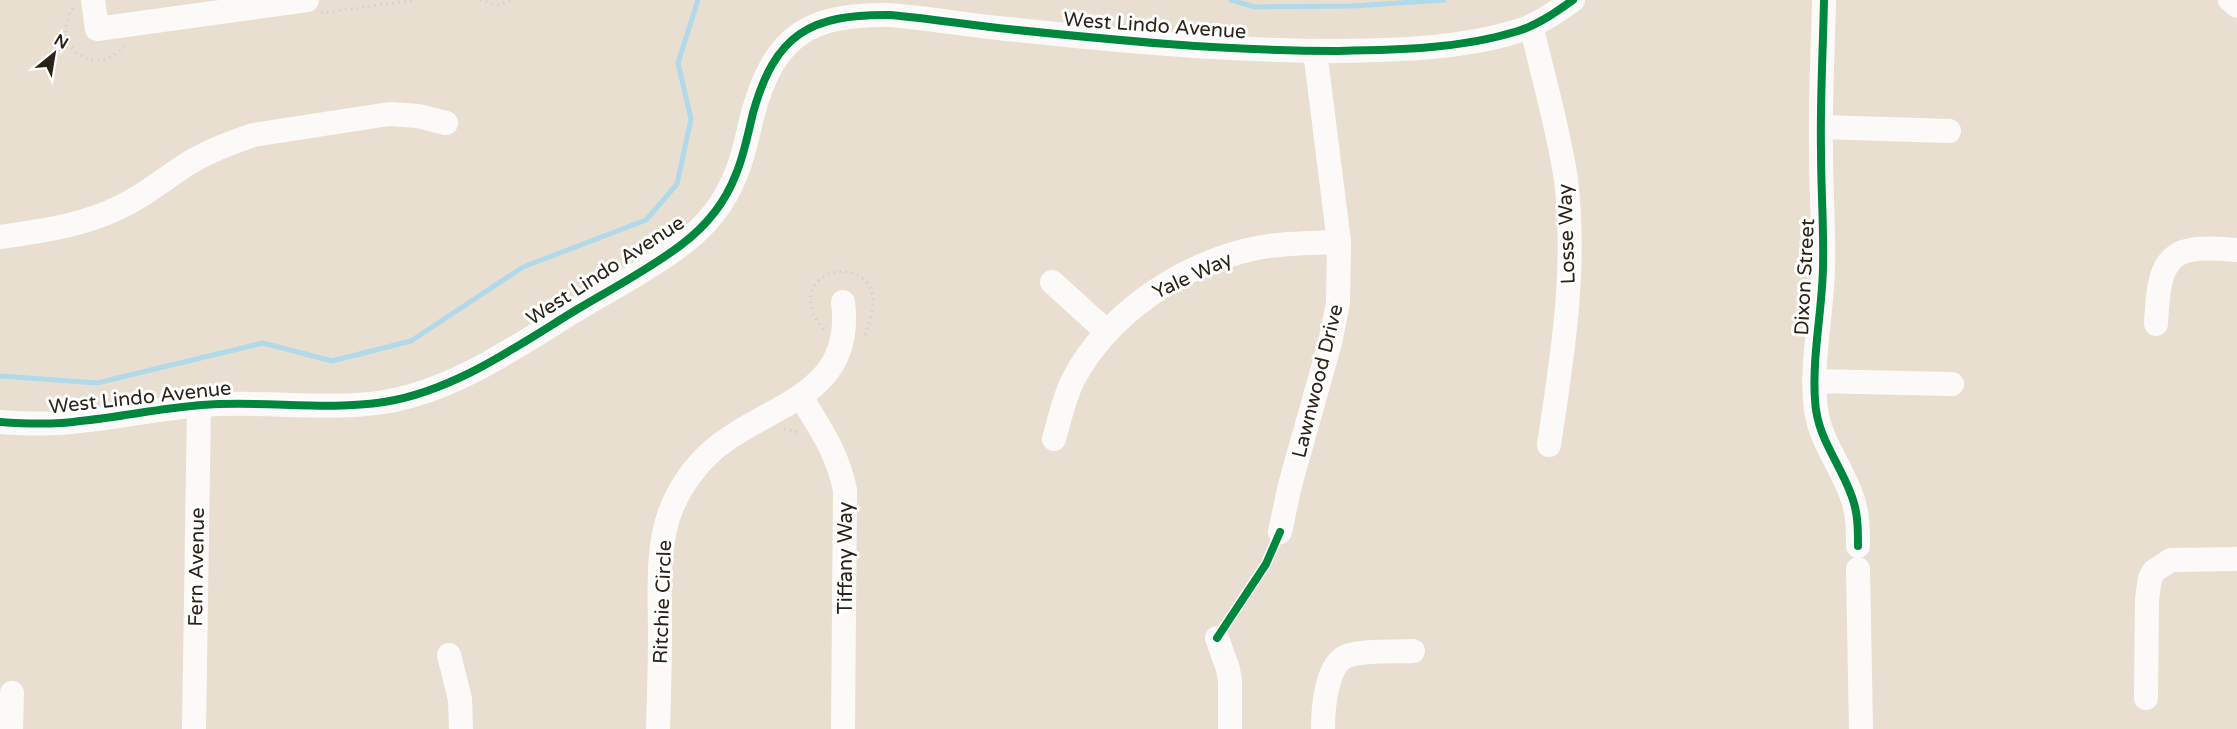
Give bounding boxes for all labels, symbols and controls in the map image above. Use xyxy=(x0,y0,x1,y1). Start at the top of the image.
street label: West Lindo Avenue xyxy=(1063,8,1247,44)
north arrow xyxy=(24,24,84,84)
text: N xyxy=(50,30,72,54)
street label: Losse Way xyxy=(1553,183,1581,285)
street label: West Lindo Avenue xyxy=(522,211,689,331)
street label: Dixon Street xyxy=(1790,218,1820,336)
street label: Yale Way xyxy=(1149,247,1236,305)
street label: Lawnwood Drive xyxy=(1287,302,1349,461)
street label: West Lindo Avenue xyxy=(48,376,232,420)
street label: Tiffany Way xyxy=(834,501,858,614)
street label: Fern Avenue xyxy=(184,507,210,627)
street label: Ritchie Circle xyxy=(649,540,677,665)

